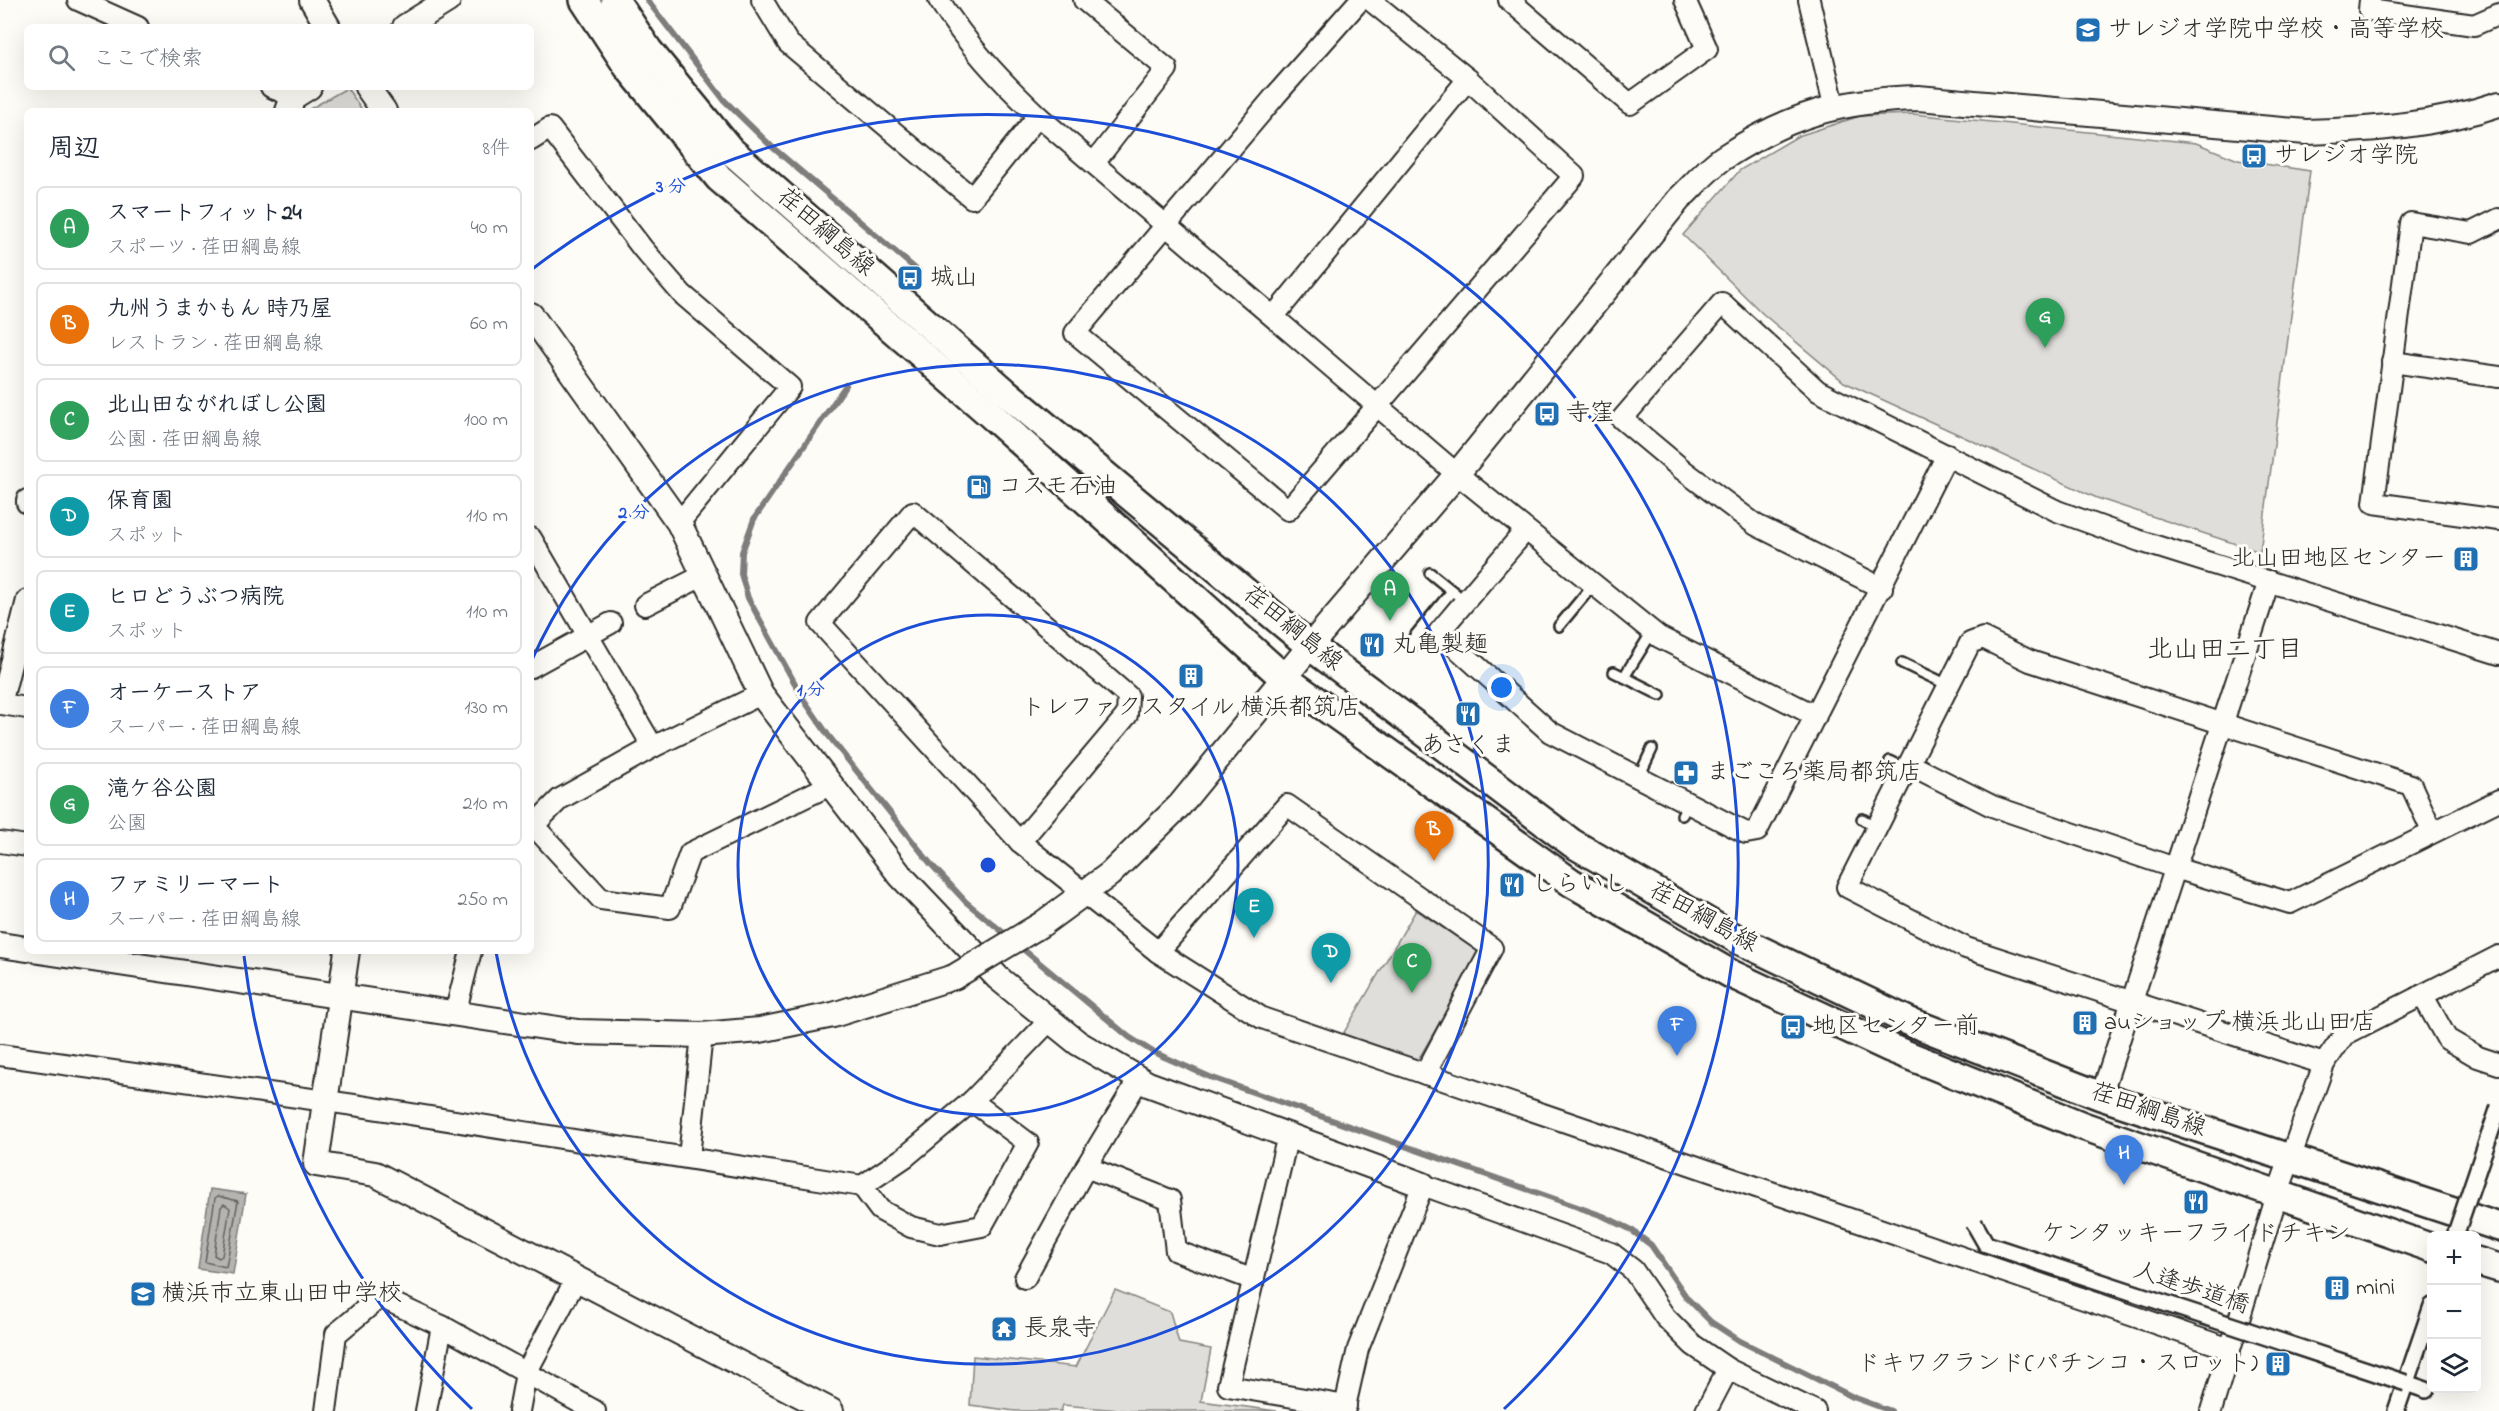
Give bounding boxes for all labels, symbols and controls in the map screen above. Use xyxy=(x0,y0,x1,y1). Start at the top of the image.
place label: サレジオ学院中学校・高等学校 xyxy=(2108,13,2444,48)
school or university icon: サレジオ学院中学校・高等学校 xyxy=(2073,15,2103,45)
search box xyxy=(24,24,534,90)
icon: search xyxy=(45,41,78,74)
text: ここで検索 xyxy=(93,44,203,76)
text: 周辺 xyxy=(48,131,100,169)
text: 8件 xyxy=(483,135,510,164)
place label: サレジオ学院 xyxy=(2274,139,2418,174)
bus stop icon: サレジオ学院 xyxy=(2239,141,2269,171)
text: 3 分 xyxy=(655,175,686,201)
street label: 荏田綱島線 xyxy=(768,180,882,286)
text: スマートフィット24 xyxy=(107,198,302,230)
text: A xyxy=(63,214,76,243)
text: 40 m xyxy=(471,214,508,243)
text: スポーツ · 荏田綱島線 xyxy=(107,234,301,263)
place label: 城山 xyxy=(930,261,978,296)
bus stop icon: 城山 xyxy=(895,263,925,293)
text: 九州うまかもん 時乃屋 xyxy=(107,294,333,326)
pin: G xyxy=(2026,298,2064,348)
text: B xyxy=(63,310,76,339)
text: 60 m xyxy=(470,310,508,339)
text: レストラン · 荏田綱島線 xyxy=(107,330,323,359)
text: 北山田ながれぼし公園 xyxy=(107,390,327,422)
place label: 寺窪 xyxy=(1566,397,1614,432)
bus stop icon: 寺窪 xyxy=(1532,399,1562,429)
text: C xyxy=(64,406,75,435)
text: 100 m xyxy=(464,406,508,435)
text: 公園 · 荏田綱島線 xyxy=(107,426,261,455)
place label: コスモ石油 xyxy=(998,470,1117,505)
fuel station icon: コスモ石油 xyxy=(964,472,994,502)
text: 保育園 xyxy=(107,486,173,518)
text: 2 分 xyxy=(617,501,650,527)
text: D xyxy=(62,502,77,531)
text: 110 m xyxy=(466,502,508,531)
text: スポット xyxy=(107,522,187,551)
place label: 北山田地区センター xyxy=(2231,542,2446,577)
building icon: 北山田地区センター xyxy=(2451,544,2481,574)
pin: A xyxy=(1370,572,1410,621)
street label: 荏田綱島線 xyxy=(1234,578,1350,680)
text: ヒロどうぶつ病院 xyxy=(107,582,284,614)
text: E xyxy=(63,598,76,627)
text: 110 m xyxy=(466,598,508,627)
text: スポット xyxy=(107,618,187,647)
place label: 丸亀製麺 xyxy=(1392,628,1488,663)
restaurant icon: 丸亀製麺 xyxy=(1357,630,1387,660)
district label: 北山田二丁目 xyxy=(2147,632,2303,670)
building icon: トレファクスタイル 横浜都筑店 xyxy=(1176,661,1206,691)
your location xyxy=(1487,673,1516,702)
text: オーケーストア xyxy=(107,678,261,710)
text: 1 分 xyxy=(797,678,825,704)
place label: トレファクスタイル 横浜都筑店 xyxy=(1021,691,1361,726)
text: F xyxy=(63,694,76,723)
text: 130 m xyxy=(464,694,508,723)
restaurant icon: あさくま xyxy=(1453,699,1483,729)
text: スーパー · 荏田綱島線 xyxy=(107,714,300,743)
place label: あさくま xyxy=(1421,729,1515,764)
place label: まごころ薬局都筑店 xyxy=(1706,756,1922,791)
pharmacy icon: まごころ薬局都筑店 xyxy=(1671,758,1701,788)
text: 滝ケ谷公園 xyxy=(107,774,217,806)
text: G xyxy=(63,790,76,819)
text: 210 m xyxy=(463,790,508,819)
text: 公園 xyxy=(107,810,147,839)
pin: B xyxy=(1414,812,1454,861)
centre of rings xyxy=(978,855,998,875)
place label: しらいし xyxy=(1532,868,1628,903)
text: ファミリーマート xyxy=(107,870,284,902)
restaurant icon: しらいし xyxy=(1497,870,1527,900)
street label: 荏田綱島線 xyxy=(1642,874,1764,962)
text: H xyxy=(64,886,75,915)
text: 250 m xyxy=(457,886,508,915)
pin: E xyxy=(1234,888,1274,938)
text: スーパー · 荏田綱島線 xyxy=(107,906,300,935)
pin: D xyxy=(1312,934,1350,983)
pin: C xyxy=(1392,944,1432,993)
pin: F xyxy=(1658,1006,1696,1056)
place label: auショップ 横浜北山田店 xyxy=(2104,1006,2376,1041)
building icon: auショップ 横浜北山田店 xyxy=(2070,1008,2100,1038)
place label: 地区センター前 xyxy=(1812,1010,1979,1045)
bus stop icon: 地区センター前 xyxy=(1778,1012,1808,1042)
street label: 荏田綱島線 xyxy=(2086,1075,2210,1147)
pin: H xyxy=(2104,1136,2144,1185)
restaurant icon: ケンタッキーフライドチキン xyxy=(2181,1187,2211,1217)
place label: ケンタッキーフライドチキン xyxy=(2041,1217,2351,1252)
map controls xyxy=(2427,1231,2481,1393)
button: + xyxy=(2427,1231,2481,1285)
street label: 人逢歩道橋 xyxy=(2129,1254,2253,1324)
place label: mini xyxy=(2356,1271,2395,1306)
building icon: mini xyxy=(2322,1273,2352,1303)
place label: 横浜市立東山田中学校 xyxy=(162,1277,402,1312)
school or university icon: 横浜市立東山田中学校 xyxy=(128,1279,158,1309)
button: − xyxy=(2427,1285,2481,1339)
place label: 長泉寺 xyxy=(1024,1312,1096,1347)
temple icon: 長泉寺 xyxy=(989,1314,1019,1344)
button: layers xyxy=(2427,1339,2481,1393)
place label: ドキワクランド(パチンコ・スロット) xyxy=(1857,1347,2258,1382)
building icon: ドキワクランド(パチンコ・スロット) xyxy=(2263,1349,2293,1379)

